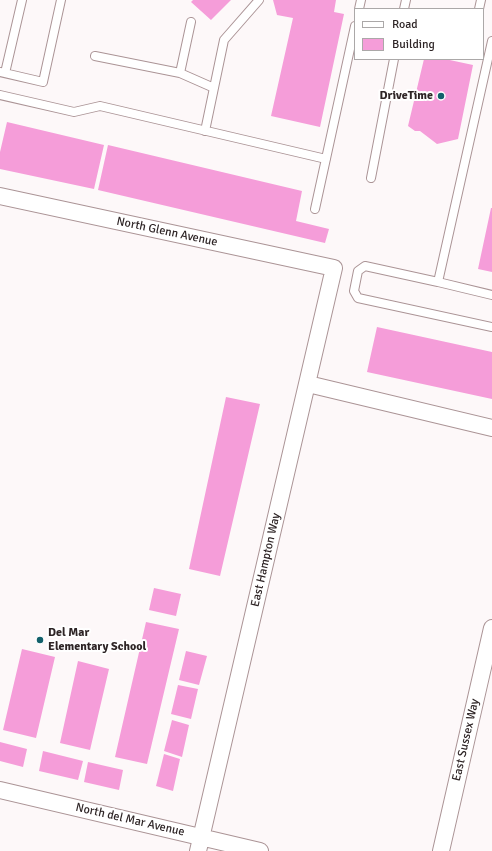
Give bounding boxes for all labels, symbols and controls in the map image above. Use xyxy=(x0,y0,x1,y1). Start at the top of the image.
legend xyxy=(354,8,484,60)
text: Road xyxy=(392,17,418,32)
text: Building xyxy=(392,37,435,52)
place label: DriveTime xyxy=(380,89,433,103)
marker: DriveTime xyxy=(436,91,446,101)
street label: North Glenn Avenue xyxy=(115,214,219,250)
street label: East Hampton Way xyxy=(248,512,284,608)
place label: Del Mar Elementary School xyxy=(48,626,146,654)
marker: Del Mar Elementary School xyxy=(35,635,45,645)
street label: East Sussex Way xyxy=(450,697,482,783)
street label: North del Mar Avenue xyxy=(74,800,186,840)

